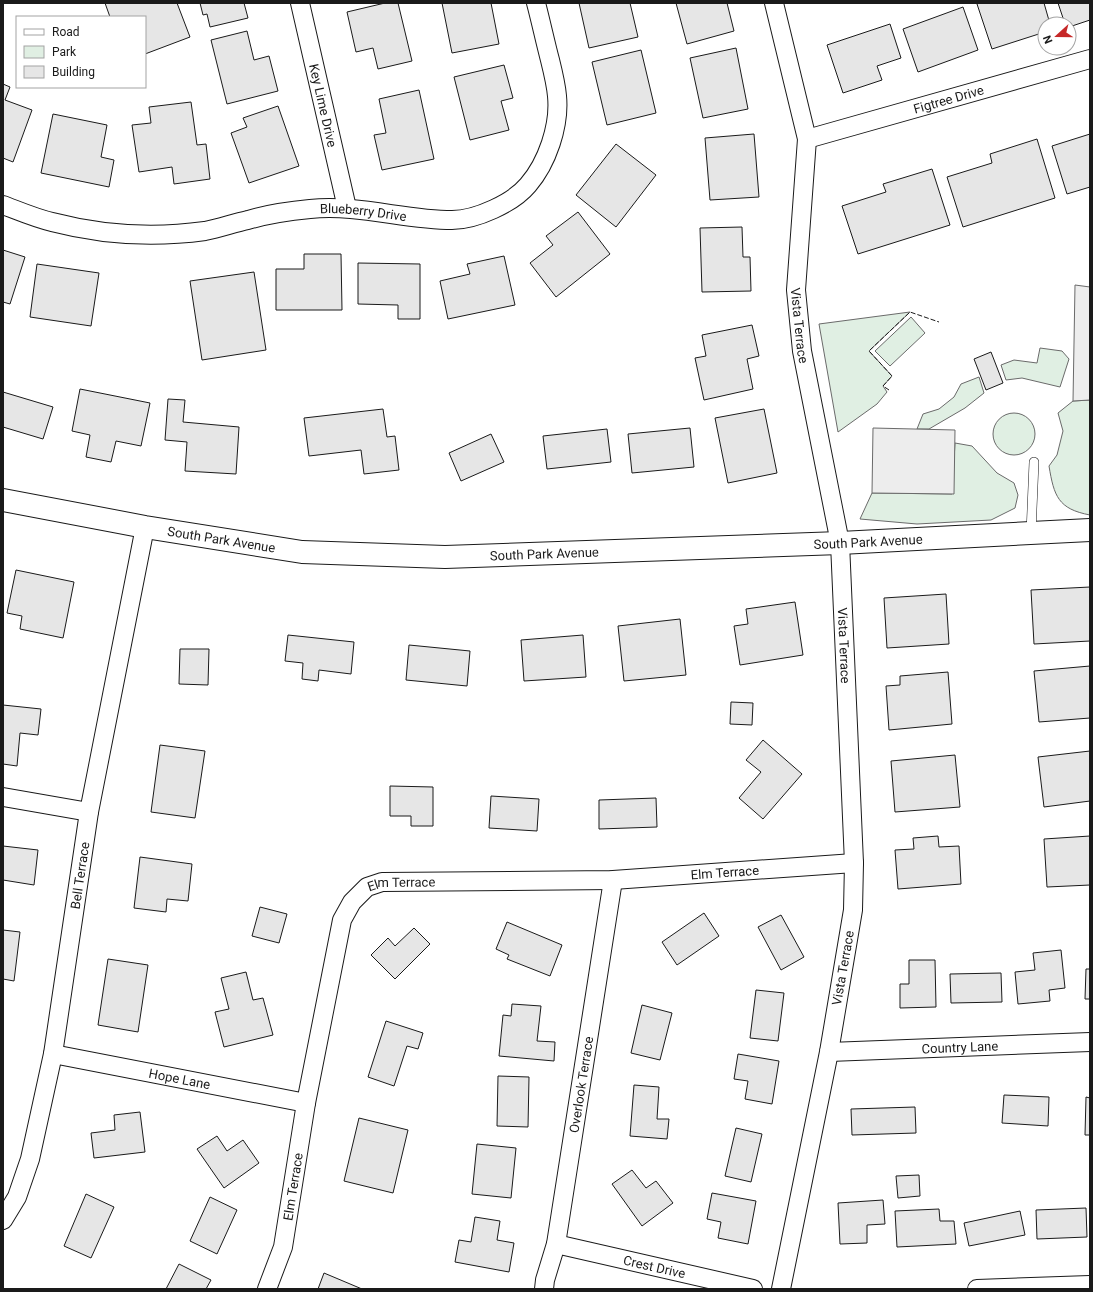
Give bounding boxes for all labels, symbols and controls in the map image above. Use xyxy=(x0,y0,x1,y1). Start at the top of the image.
legend xyxy=(16,16,146,88)
north arrow xyxy=(1037,16,1077,56)
text: Road xyxy=(52,25,80,39)
text: N xyxy=(1041,33,1056,45)
text: Park xyxy=(52,45,77,59)
street label: Key Lime Drive xyxy=(307,62,340,149)
text: Building xyxy=(52,65,95,79)
street label: Figtree Drive xyxy=(912,82,985,116)
street label: Blueberry Drive xyxy=(320,200,408,224)
street label: Vista Terrace xyxy=(788,287,812,365)
street label: South Park Avenue xyxy=(166,523,277,555)
street label: South Park Avenue xyxy=(813,531,923,551)
street label: South Park Avenue xyxy=(490,544,599,563)
street label: Vista Terrace xyxy=(835,607,854,684)
street label: Bell Terrace xyxy=(67,841,92,910)
street label: Elm Terrace xyxy=(690,862,760,882)
street label: Elm Terrace xyxy=(365,874,435,894)
street label: Vista Terrace xyxy=(829,929,857,1007)
street label: Overlook Terrace xyxy=(566,1035,596,1134)
street label: Country Lane xyxy=(921,1038,999,1056)
street label: Hope Lane xyxy=(148,1065,212,1092)
street label: Elm Terrace xyxy=(280,1152,305,1222)
street label: Crest Drive xyxy=(622,1252,687,1281)

